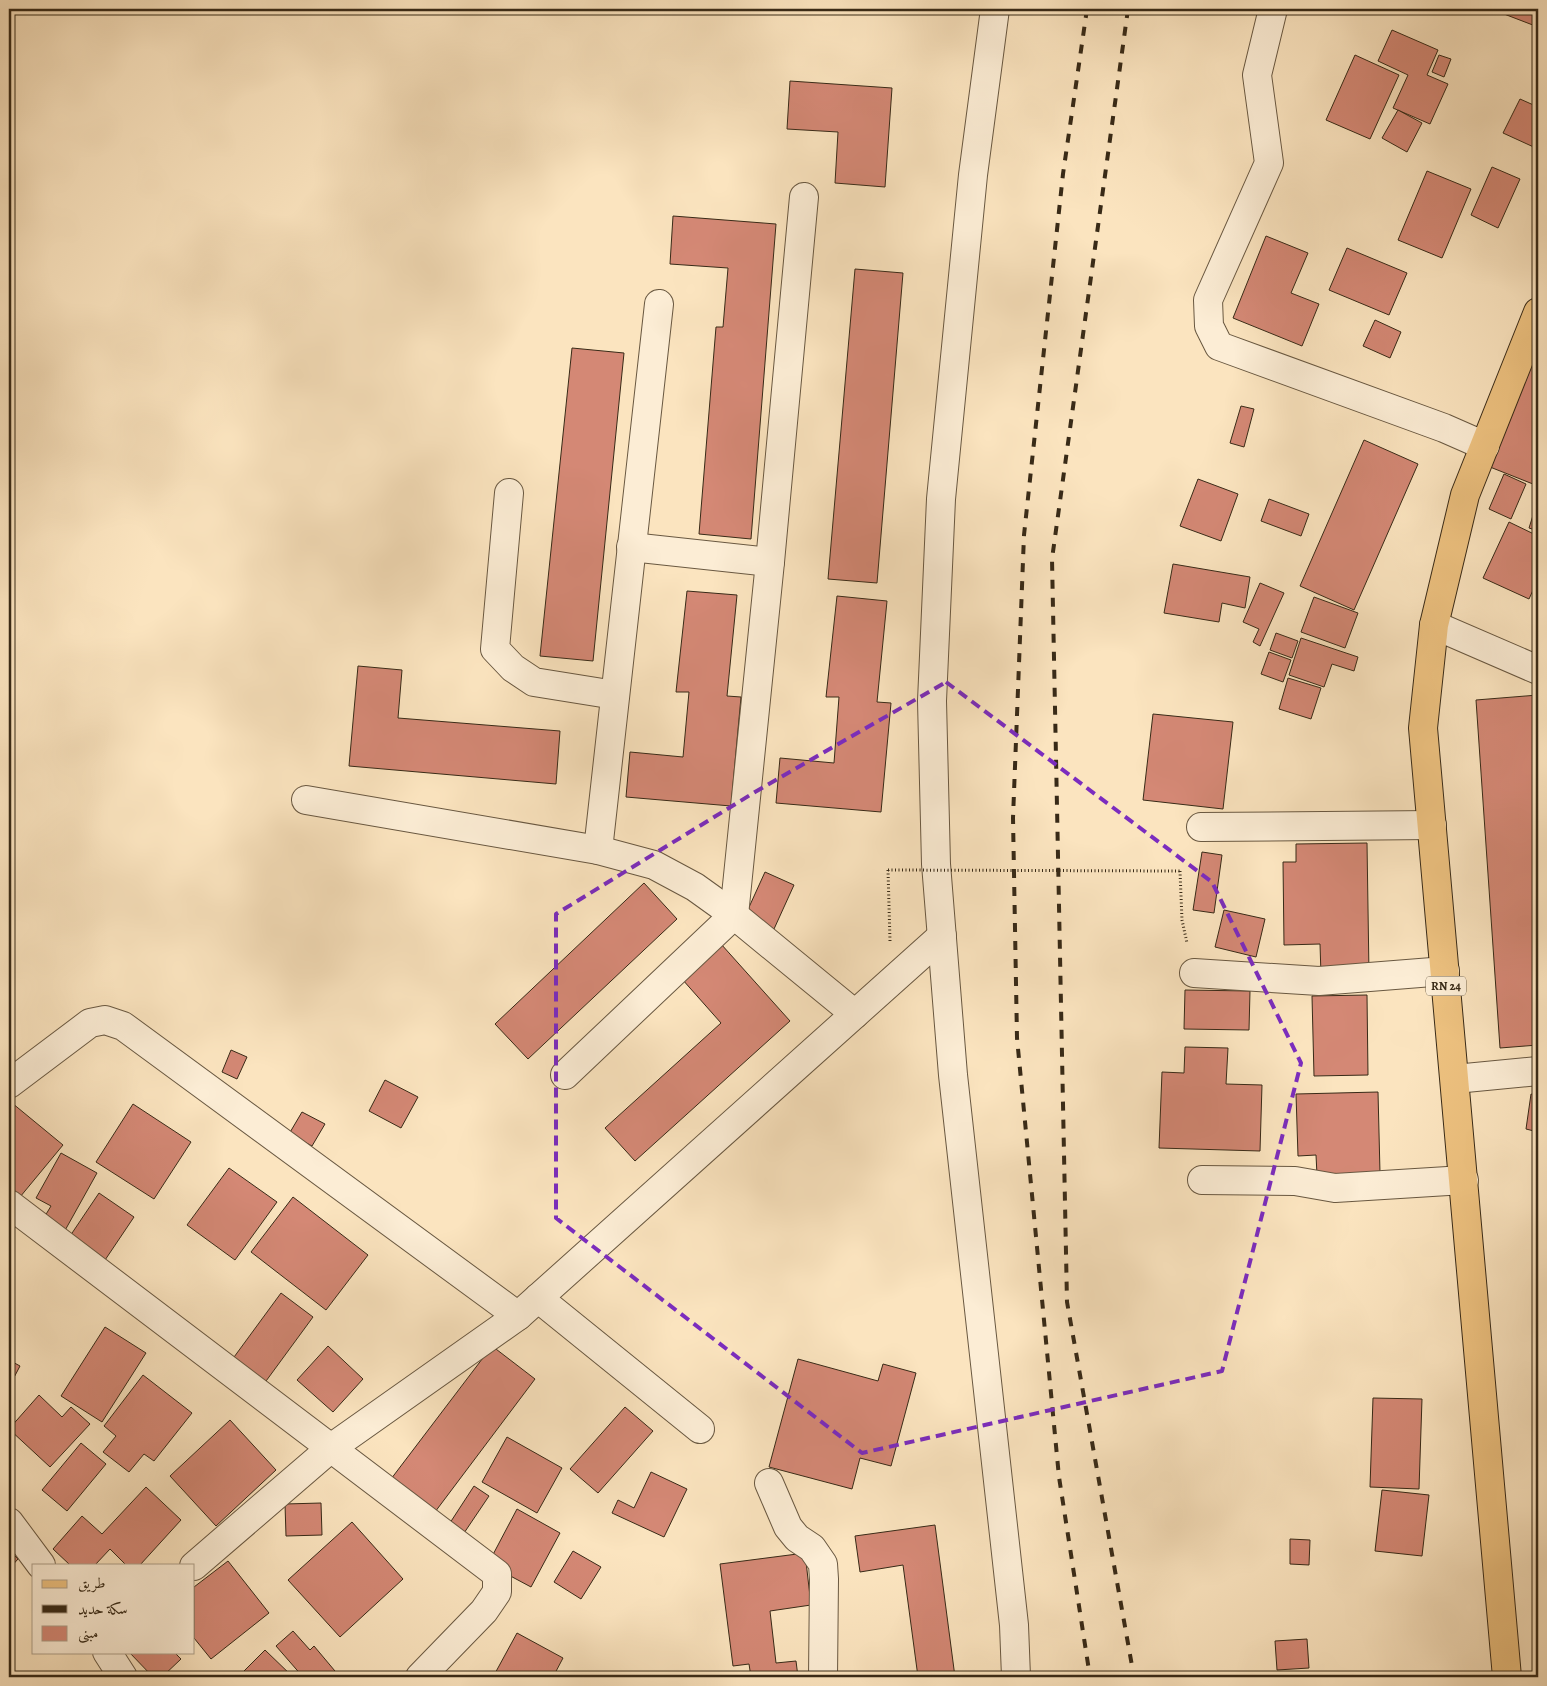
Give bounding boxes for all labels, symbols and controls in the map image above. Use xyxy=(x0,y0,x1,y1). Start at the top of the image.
road number: RN 24 xyxy=(1426,976,1466,996)
legend xyxy=(32,1564,195,1654)
text: طريق xyxy=(78,1573,105,1593)
text: سكة حديد xyxy=(78,1599,127,1619)
text: مبنى xyxy=(78,1623,98,1644)

